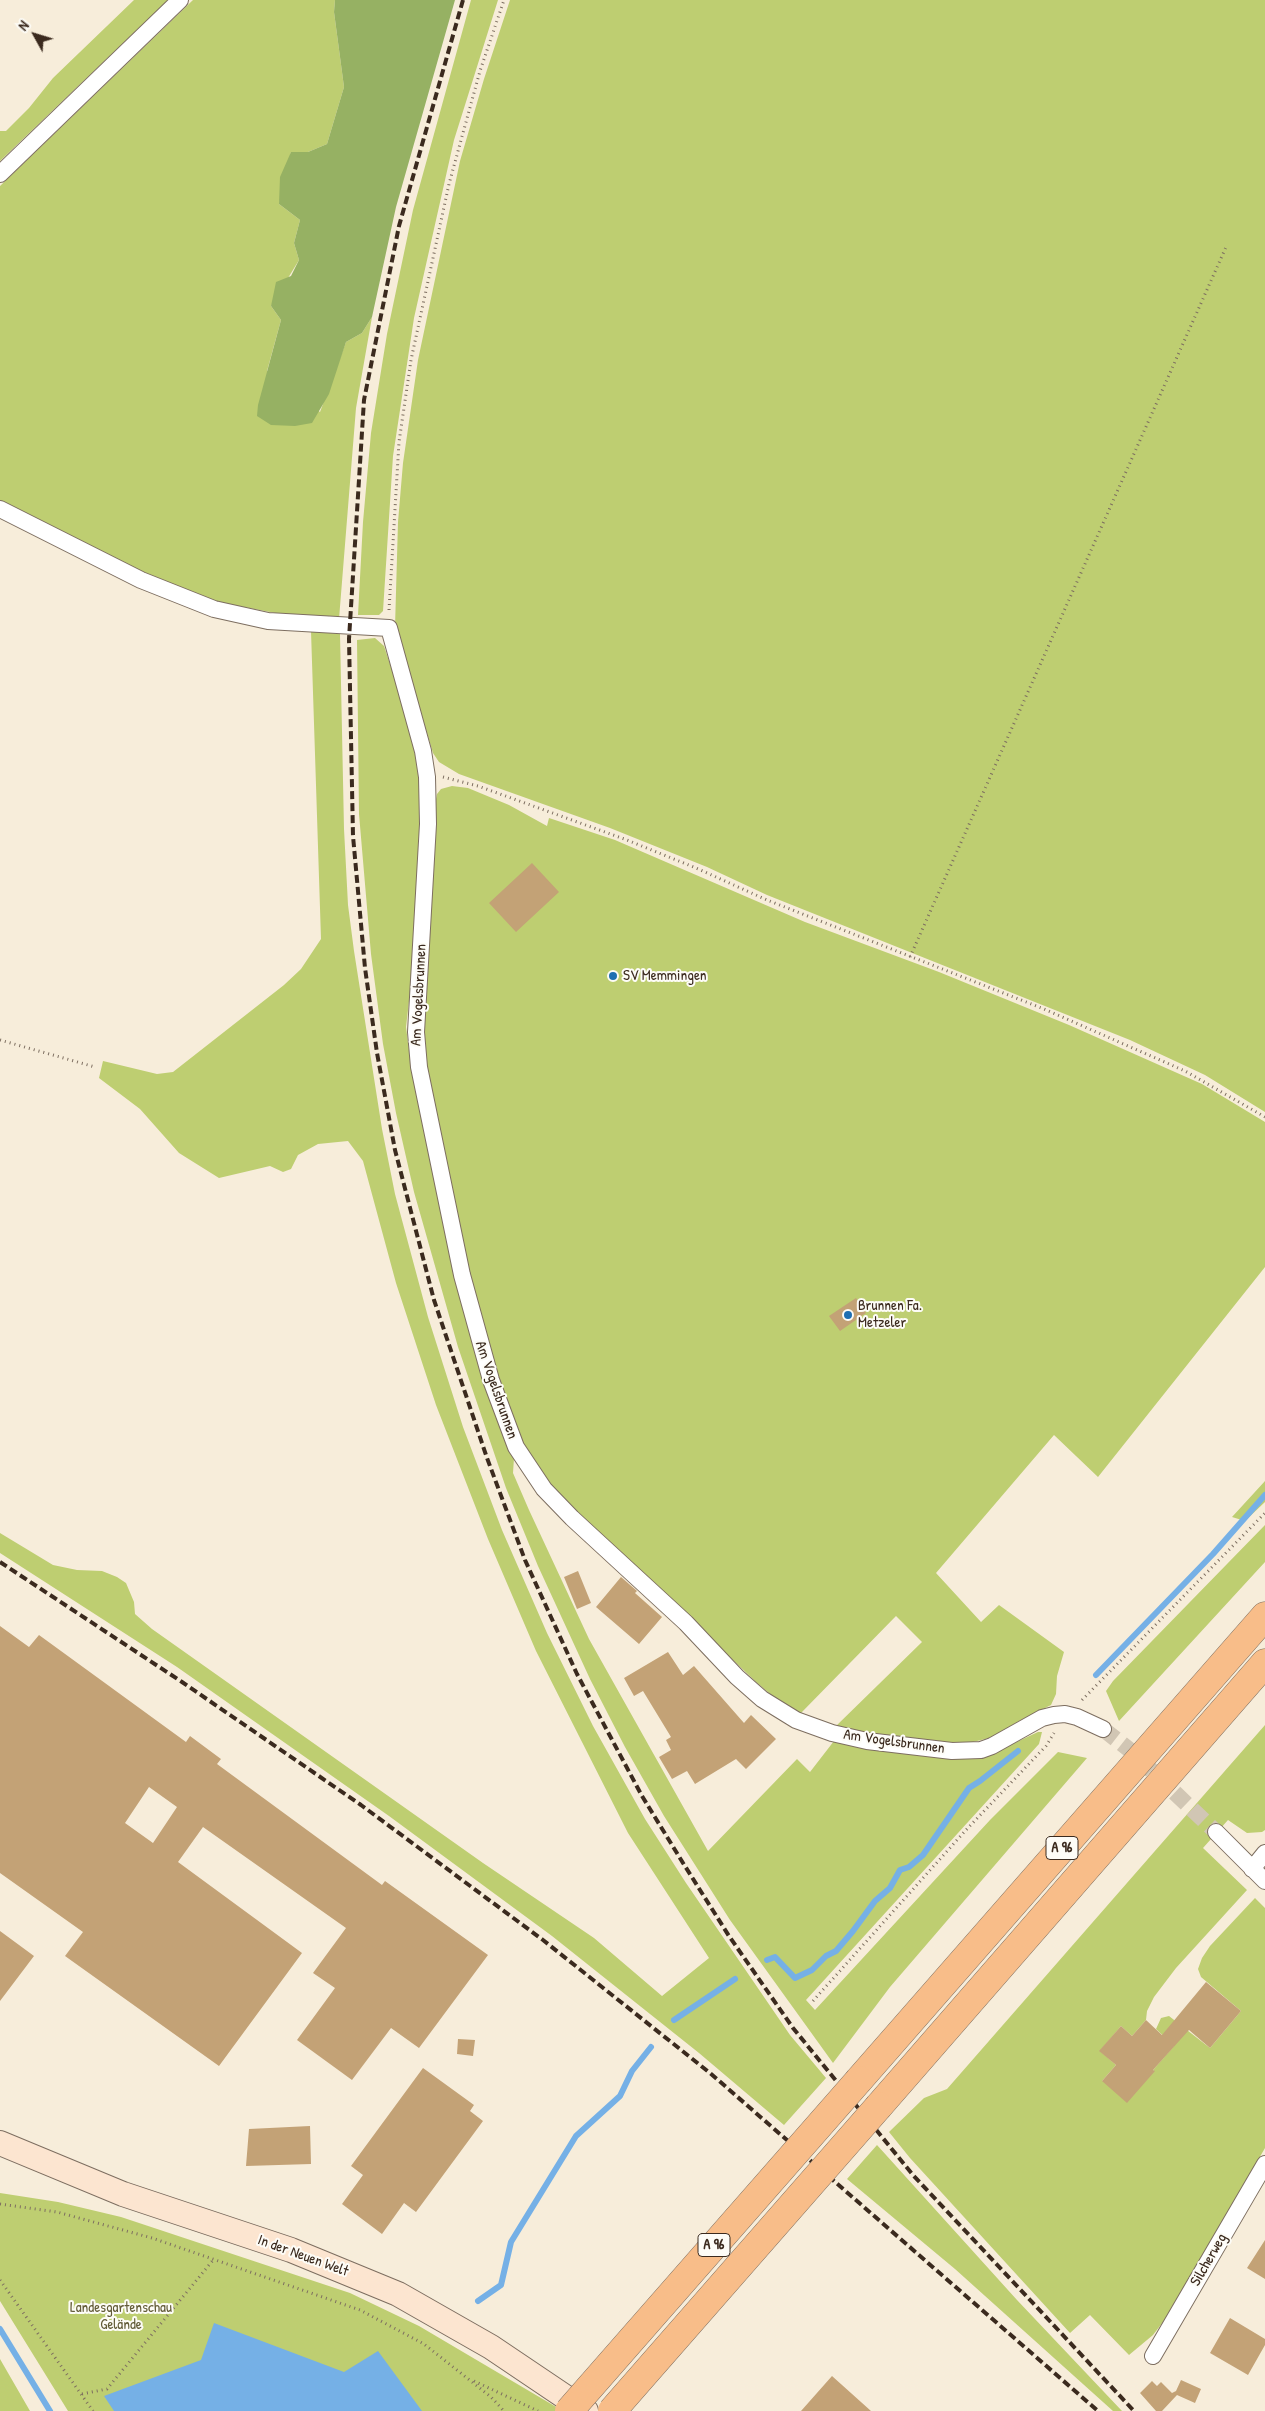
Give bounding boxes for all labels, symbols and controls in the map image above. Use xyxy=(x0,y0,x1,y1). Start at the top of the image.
north arrow xyxy=(10,10,60,60)
text: N xyxy=(13,16,33,34)
street label: Am Vogelsbrunnen xyxy=(407,944,431,1046)
place label: SV Memmingen xyxy=(623,967,707,985)
marker: SV Memmingen xyxy=(607,970,619,982)
place label: Brunnen Fa. Metzeler xyxy=(858,1297,922,1332)
marker: Brunnen Fa. Metzeler xyxy=(842,1309,854,1321)
street label: Am Vogelsbrunnen xyxy=(471,1339,521,1441)
street label: Am Vogelsbrunnen xyxy=(842,1726,946,1758)
road number: A 96 xyxy=(1046,1836,1078,1860)
street label: In der Neuen Welt xyxy=(255,2231,351,2281)
street label: Silcherweg xyxy=(1187,2231,1231,2289)
road number: A 96 xyxy=(698,2234,730,2256)
park label: Landesgartenschau Gelände xyxy=(70,2299,172,2334)

